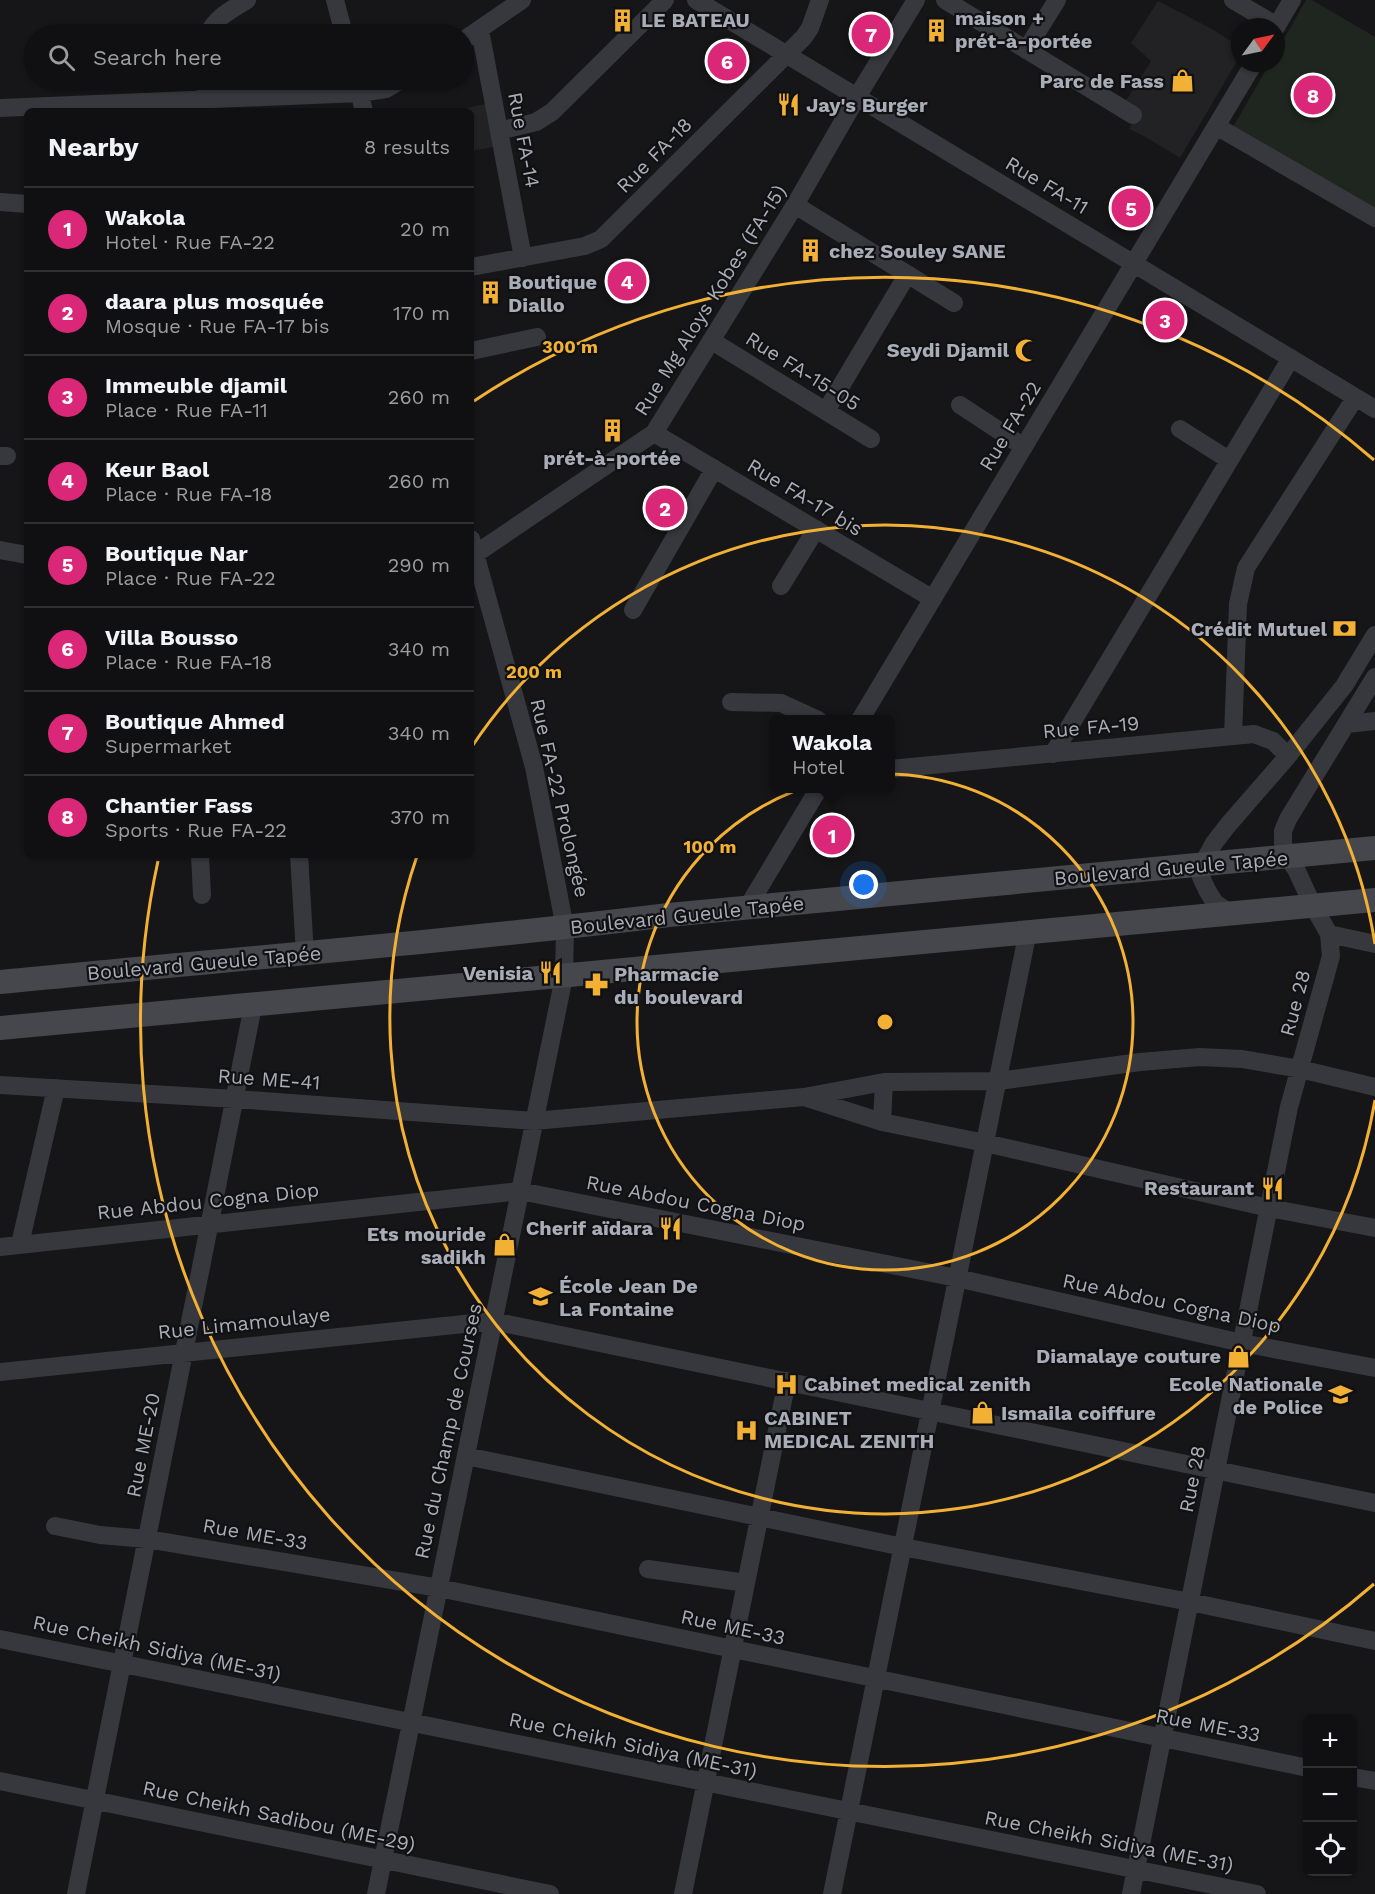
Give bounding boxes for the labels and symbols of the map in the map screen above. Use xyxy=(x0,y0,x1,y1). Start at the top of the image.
place label: maison + prét-à-portée xyxy=(955,6,1092,53)
building icon: LE BATEAU xyxy=(610,7,636,33)
place label: LE BATEAU xyxy=(641,8,750,32)
pin: 7 xyxy=(852,12,890,57)
building icon: maison + prét-à-portée xyxy=(924,17,950,43)
north arrow xyxy=(1231,18,1285,72)
pin: 6 xyxy=(708,38,746,84)
shop icon: Parc de Fass xyxy=(1169,68,1195,94)
place label: Parc de Fass xyxy=(1039,69,1164,93)
pin: 8 xyxy=(1294,72,1332,118)
street label: Rue FA-14 xyxy=(503,90,545,190)
restaurant icon: Jay's Burger xyxy=(775,92,801,118)
place label: Jay's Burger xyxy=(806,93,928,117)
street label: Rue FA-18 xyxy=(611,112,697,198)
street label: Rue FA-11 xyxy=(1001,151,1093,219)
street label: Rue Mg Aloys Kobes (FA-15) xyxy=(629,180,791,420)
pin: 5 xyxy=(1112,186,1150,230)
building icon: chez Souley SANE xyxy=(798,238,824,264)
place label: chez Souley SANE xyxy=(829,239,1006,263)
pin: 4 xyxy=(608,258,646,304)
place label: Boutique Diallo xyxy=(508,270,597,317)
building icon: Boutique Diallo xyxy=(477,280,503,306)
pin: 3 xyxy=(1146,298,1184,342)
street label: Rue FA-15-05 xyxy=(741,326,865,416)
text: 300 m xyxy=(542,336,598,357)
mosque icon: Seydi Djamil xyxy=(1014,337,1040,363)
place label: Seydi Djamil xyxy=(887,338,1009,362)
street label: Rue FA-22 xyxy=(974,377,1046,475)
building icon: prét-à-portée xyxy=(599,417,625,443)
place label: prét-à-portée xyxy=(543,446,681,470)
street label: Rue FA-17 bis xyxy=(743,453,867,541)
pin: 2 xyxy=(646,486,684,530)
bank icon: Crédit Mutuel xyxy=(1332,616,1358,642)
place label: Crédit Mutuel xyxy=(1191,617,1327,641)
text: 200 m xyxy=(506,661,562,682)
street label: Rue FA-22 Prolongée xyxy=(525,696,595,900)
street label: Rue FA-19 xyxy=(1042,711,1140,743)
pin: 1 xyxy=(812,812,852,858)
text: 100 m xyxy=(683,836,737,857)
street label: Boulevard Gueule Tapée xyxy=(1053,846,1289,890)
your location xyxy=(849,870,878,899)
street label: Boulevard Gueule Tapée xyxy=(569,891,805,939)
street label: Boulevard Gueule Tapée xyxy=(86,941,322,985)
restaurant icon: Venisia xyxy=(538,960,564,986)
place label: Venisia xyxy=(463,961,533,985)
place label: Pharmacie du boulevard xyxy=(614,962,743,1009)
street label: Rue 28 xyxy=(1275,967,1315,1039)
pharmacy icon: Pharmacie du boulevard xyxy=(583,972,609,998)
centre of rings xyxy=(875,1012,895,1032)
street label: Rue ME-41 xyxy=(217,1063,321,1095)
street label: Rue Abdou Cogna Diop xyxy=(584,1170,808,1236)
restaurant icon: Restaurant xyxy=(1259,1175,1285,1201)
place label: Restaurant xyxy=(1144,1176,1254,1200)
street label: Rue Abdou Cogna Diop xyxy=(96,1177,320,1225)
restaurant icon: Cherif aïdara xyxy=(658,1215,684,1241)
place label: Cherif aïdara xyxy=(526,1216,653,1240)
place label: Ets mouride sadikh xyxy=(367,1222,486,1269)
shop icon: Ets mouride sadikh xyxy=(491,1232,517,1258)
street label: Rue Abdou Cogna Diop xyxy=(1060,1268,1284,1338)
place label: École Jean De La Fontaine xyxy=(559,1274,698,1321)
school or university icon: École Jean De La Fontaine xyxy=(528,1284,554,1310)
street label: Rue du Champ de Courses xyxy=(409,1301,487,1561)
street label: Rue Limamoulaye xyxy=(156,1302,332,1344)
shop icon: Diamalaye couture xyxy=(1226,1343,1252,1369)
place label: Diamalaye couture xyxy=(1036,1344,1221,1368)
hospital icon: Cabinet medical zenith xyxy=(773,1371,799,1397)
place label: Cabinet medical zenith xyxy=(804,1372,1031,1396)
place label: Ecole Nationale de Police xyxy=(1169,1372,1323,1419)
school or university icon: Ecole Nationale de Police xyxy=(1328,1382,1354,1408)
street label: Rue ME-20 xyxy=(121,1391,165,1499)
shop icon: Ismaila coiffure xyxy=(970,1400,996,1426)
place label: Ismaila coiffure xyxy=(1001,1401,1156,1425)
place label: CABINET MEDICAL ZENITH xyxy=(764,1406,934,1453)
hospital icon: CABINET MEDICAL ZENITH xyxy=(733,1417,759,1443)
street label: Rue 28 xyxy=(1174,1443,1210,1515)
street label: Rue ME-33 xyxy=(201,1513,309,1555)
street label: Rue ME-33 xyxy=(679,1604,787,1650)
street label: Rue Cheikh Sidiya (ME-31) xyxy=(31,1610,283,1686)
street label: Rue ME-33 xyxy=(1154,1703,1262,1747)
street label: Rue Cheikh Sidiya (ME-31) xyxy=(507,1707,759,1783)
street label: Rue Cheikh Sadibou (ME-29) xyxy=(140,1775,418,1857)
street label: Rue Cheikh Sidiya (ME-31) xyxy=(983,1805,1235,1877)

